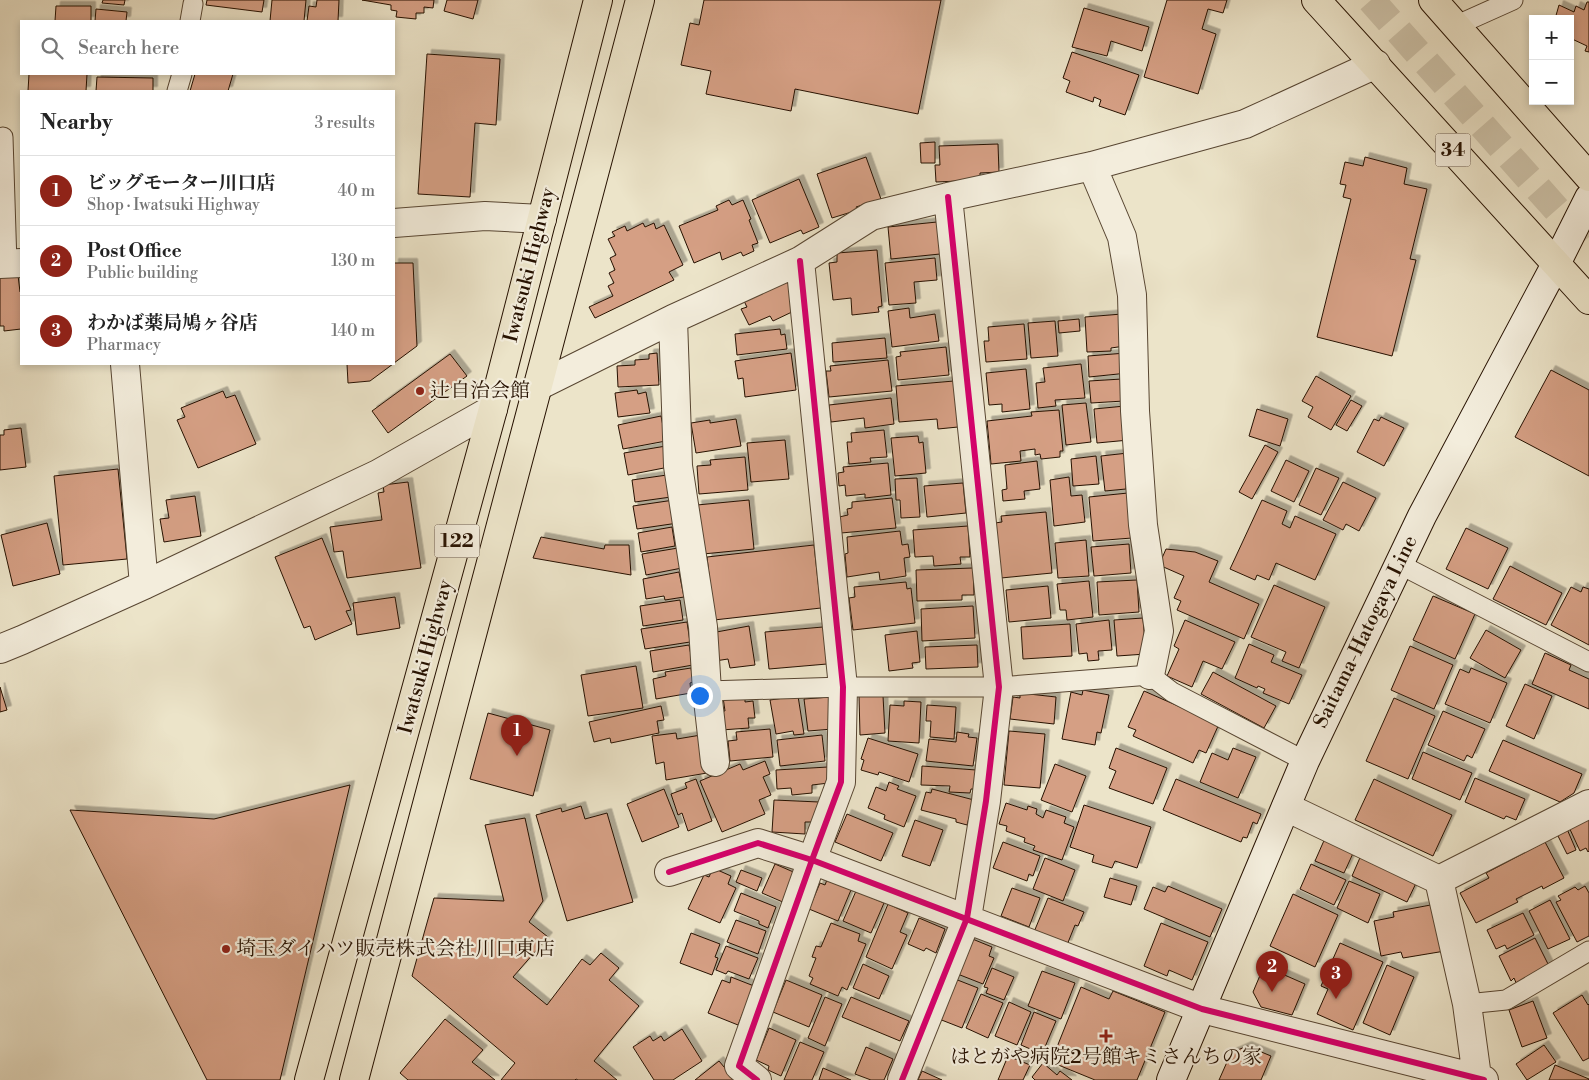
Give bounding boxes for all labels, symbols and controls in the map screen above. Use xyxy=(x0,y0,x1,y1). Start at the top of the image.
map controls xyxy=(1529,15,1574,105)
button: + xyxy=(1529,15,1574,60)
search box xyxy=(20,20,395,75)
icon: search xyxy=(38,34,66,62)
text: Search here xyxy=(78,36,179,60)
button: − xyxy=(1529,60,1574,105)
text: Nearby xyxy=(40,110,113,136)
text: 3 results xyxy=(314,113,375,133)
road number: 34 xyxy=(1436,134,1470,166)
text: ビッグモーター川口店 xyxy=(87,171,275,195)
text: 1 xyxy=(52,181,60,201)
text: 40 m xyxy=(338,181,375,201)
street label: Iwatsuki Highway xyxy=(499,185,561,345)
text: Shop · Iwatsuki Highway xyxy=(87,195,260,215)
text: Post Office xyxy=(87,239,182,263)
text: 2 xyxy=(51,251,61,271)
text: 130 m xyxy=(331,251,375,271)
text: Public building xyxy=(87,263,198,283)
text: わかば薬局鳩ヶ谷店 xyxy=(87,311,258,335)
text: 3 xyxy=(51,321,61,341)
text: 140 m xyxy=(331,321,375,341)
text: Pharmacy xyxy=(87,335,161,355)
place label: 辻自治会館 xyxy=(430,379,530,404)
marker: 辻自治会館 xyxy=(414,385,426,397)
road number: 122 xyxy=(434,524,480,558)
street label: Saitama-Hatogaya Line xyxy=(1308,532,1424,732)
street label: Iwatsuki Highway xyxy=(393,577,459,737)
your location xyxy=(687,683,713,709)
pin: 1 xyxy=(501,715,533,756)
place label: 埼玉ダイハツ販売株式会社川口東店 xyxy=(236,937,555,962)
marker: 埼玉ダイハツ販売株式会社川口東店 xyxy=(220,943,232,955)
pin: 2 xyxy=(1256,951,1288,992)
pin: 3 xyxy=(1320,958,1352,999)
marker: はとがや病院2号館キミさんちの家 xyxy=(1099,1029,1113,1043)
place label: はとがや病院2号館キミさんちの家 xyxy=(950,1045,1262,1070)

